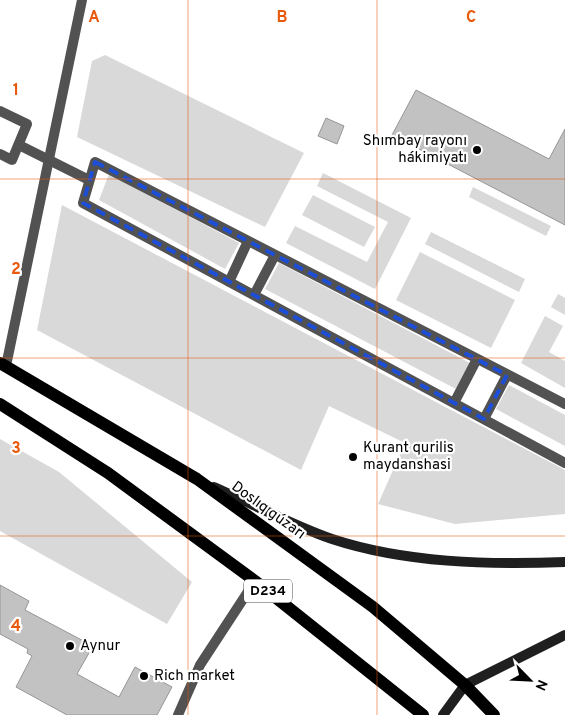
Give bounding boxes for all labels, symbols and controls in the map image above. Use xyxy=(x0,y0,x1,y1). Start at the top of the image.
text: A xyxy=(88,8,100,28)
text: B xyxy=(276,8,288,28)
text: C xyxy=(466,8,476,28)
text: 1 xyxy=(13,81,19,101)
place label: Shımbay rayonı hákimiyatı xyxy=(363,132,467,168)
marker: Shımbay rayonı hákimiyatı xyxy=(471,144,483,156)
text: 2 xyxy=(11,260,21,280)
text: 3 xyxy=(11,439,21,459)
place label: Kurant qurilis maydanshasi xyxy=(363,439,454,475)
marker: Kurant qurilis maydanshasi xyxy=(347,451,359,463)
street label: Doslıq gúzarı xyxy=(227,478,309,544)
road number: D234 xyxy=(244,580,292,602)
text: 4 xyxy=(11,617,21,637)
place label: Aynur xyxy=(80,637,121,656)
marker: Aynur xyxy=(64,640,76,652)
north arrow xyxy=(505,655,555,705)
place label: Rich market xyxy=(154,667,235,686)
marker: Rich market xyxy=(138,670,150,682)
text: N xyxy=(531,677,550,693)

